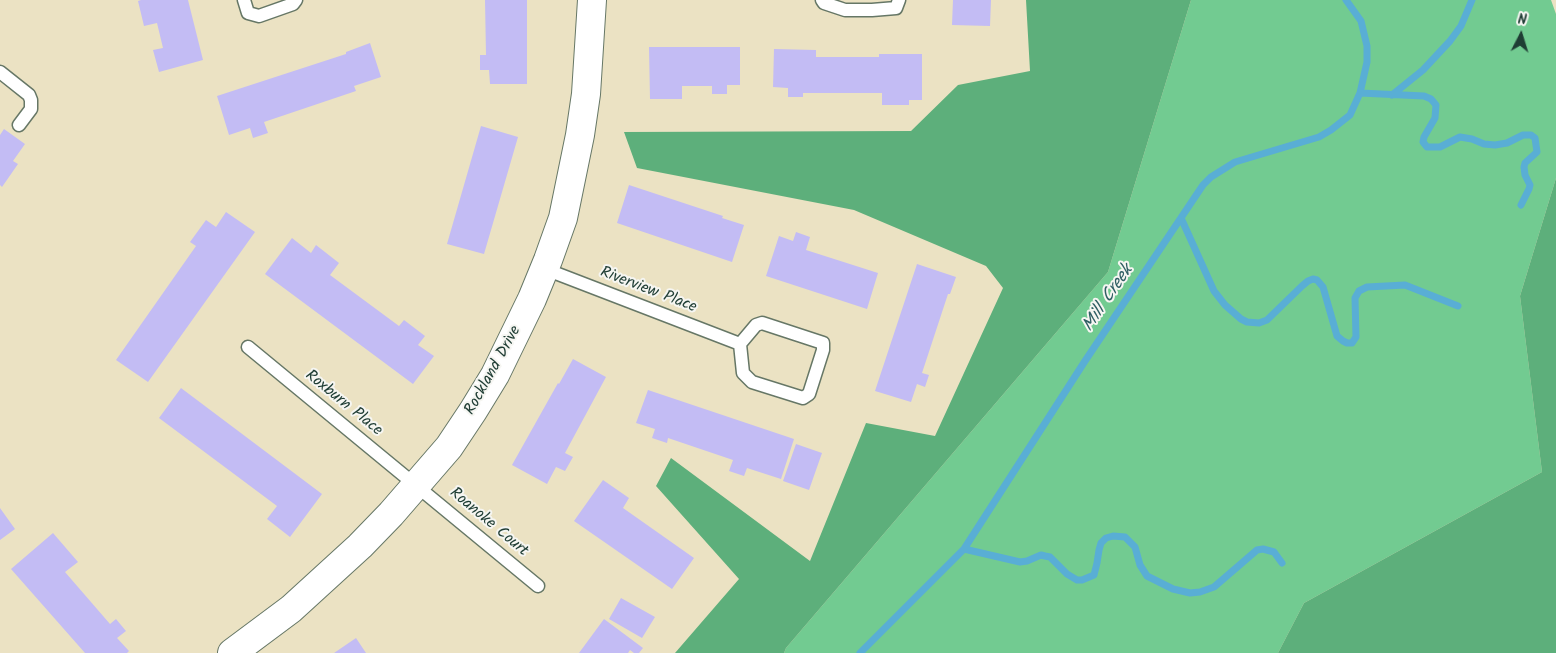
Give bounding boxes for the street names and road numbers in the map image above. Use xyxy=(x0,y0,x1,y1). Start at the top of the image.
street label: Riverview Place xyxy=(597,264,699,318)
street label: Rockland Drive xyxy=(462,323,526,419)
street label: Roxburn Place xyxy=(300,367,386,441)
street label: Roanoke Court xyxy=(445,484,531,562)

